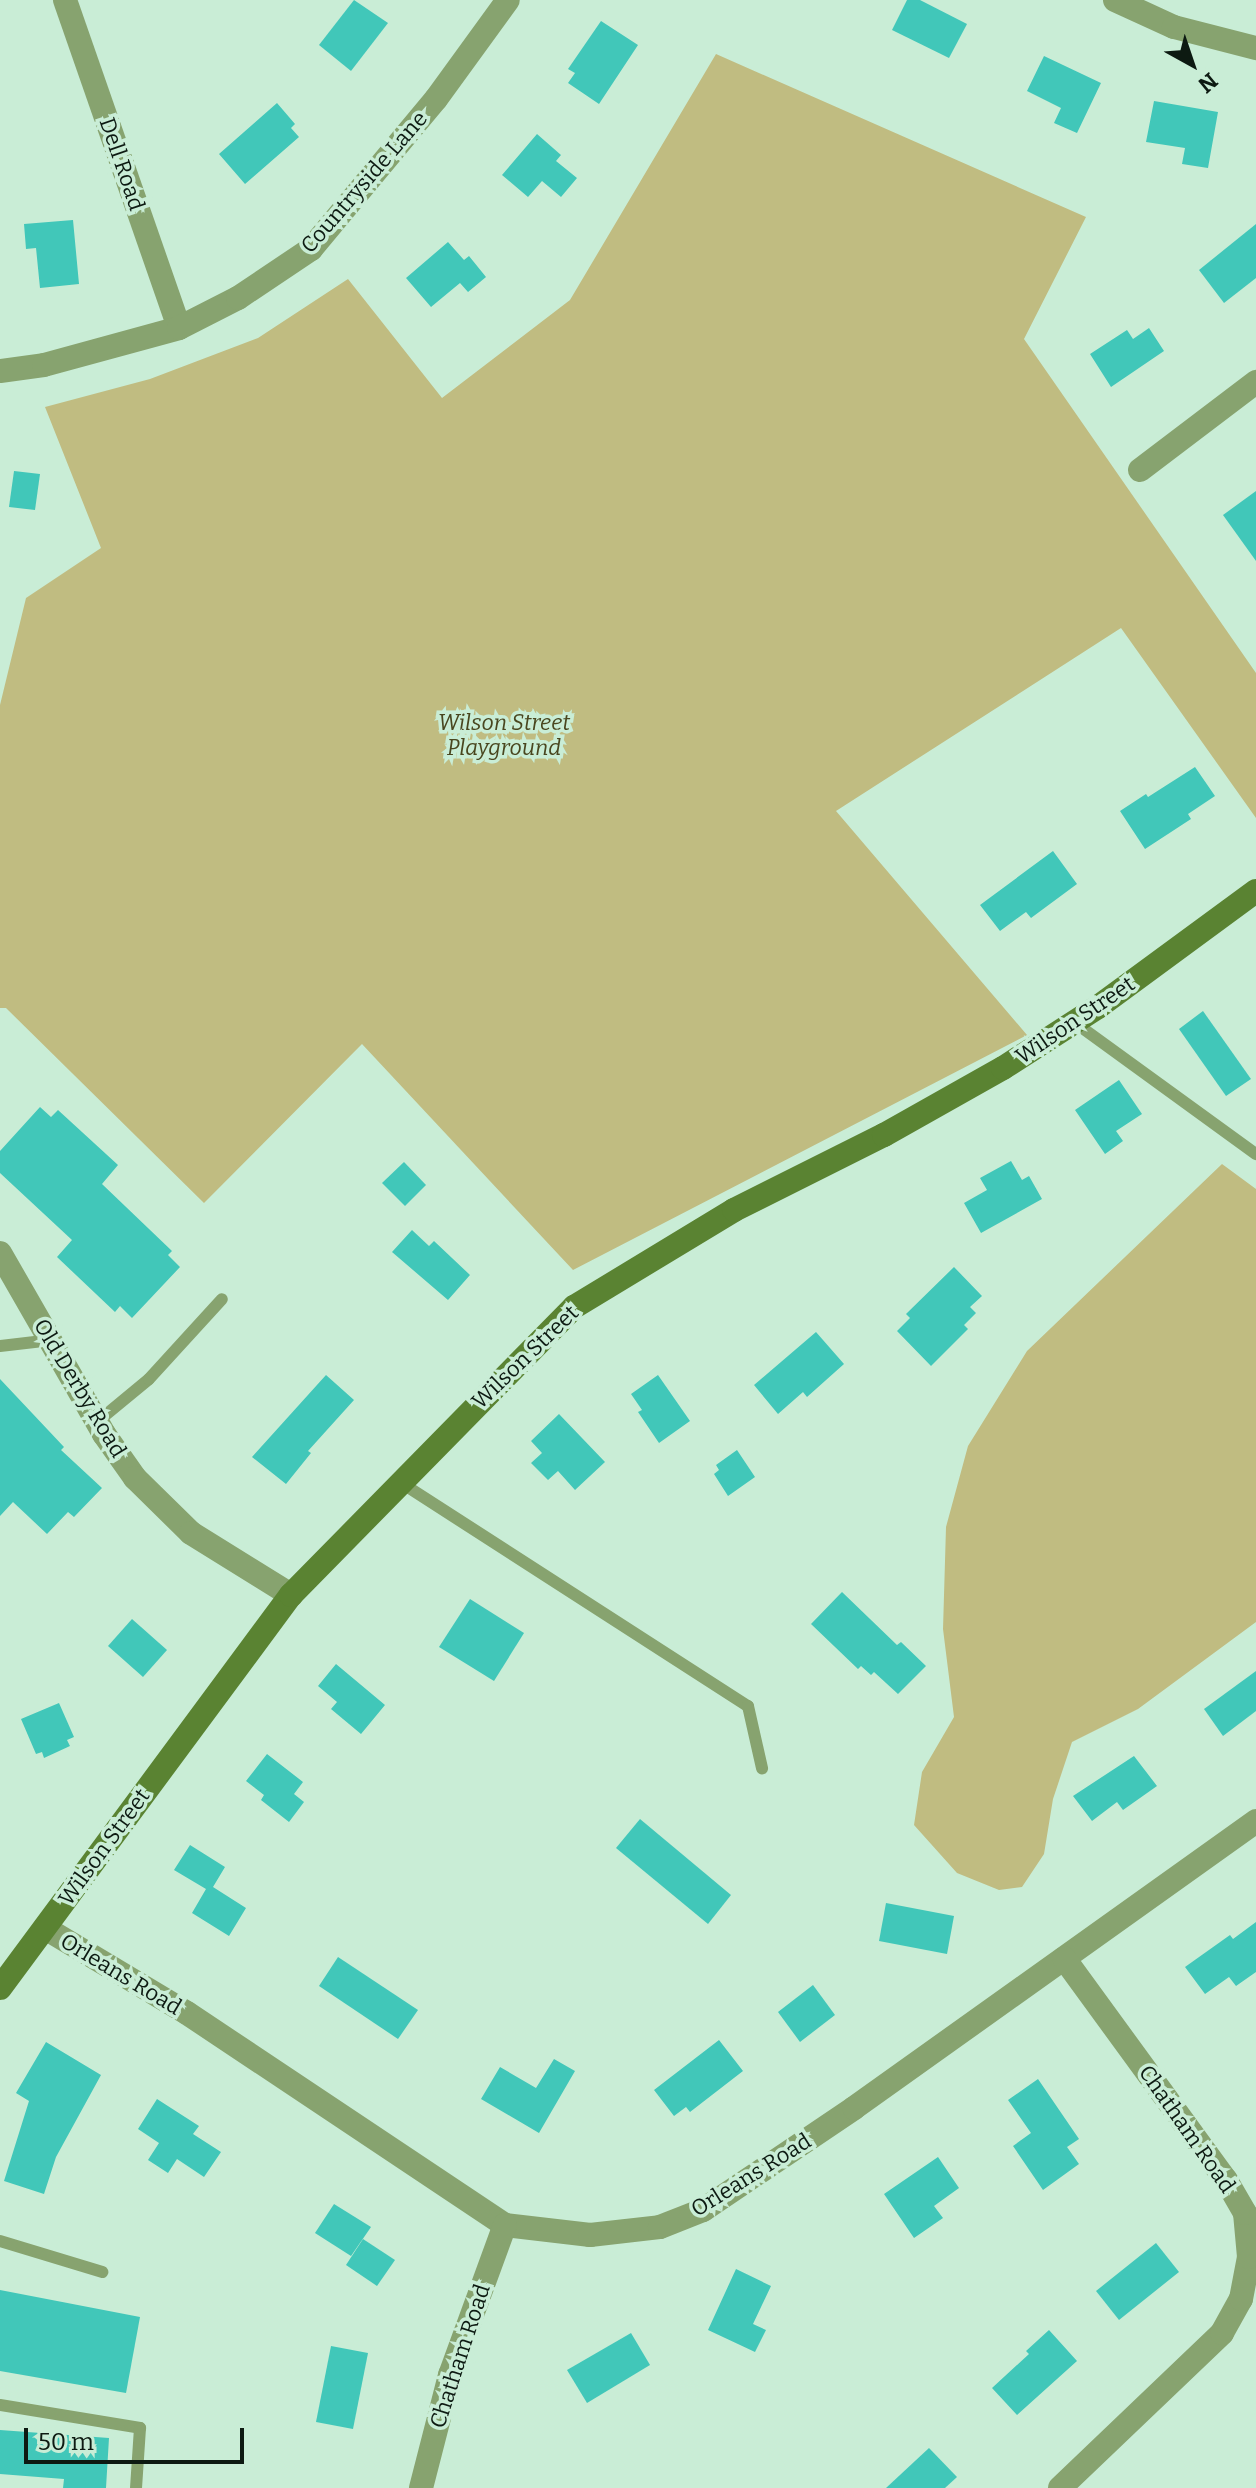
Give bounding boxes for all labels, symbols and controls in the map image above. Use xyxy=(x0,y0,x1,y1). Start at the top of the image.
north arrow xyxy=(1152,24,1232,104)
text: N xyxy=(1193,67,1223,99)
street label: Countryside Lane xyxy=(295,106,433,258)
street label: Dell Road xyxy=(94,114,150,214)
park label: Wilson Street Playground xyxy=(438,709,570,760)
street label: Wilson Street xyxy=(1010,970,1140,1070)
street label: Wilson Street xyxy=(466,1300,584,1414)
street label: Old Derby Road xyxy=(28,1314,132,1462)
street label: Wilson Street xyxy=(53,1783,155,1911)
street label: Orleans Road xyxy=(56,1928,186,2020)
street label: Chatham Road xyxy=(1133,2060,1241,2198)
street label: Orleans Road xyxy=(686,2128,816,2222)
street label: Chatham Road xyxy=(424,2281,496,2431)
scale bar xyxy=(28,2412,248,2462)
text: 50 m xyxy=(38,2428,94,2456)

